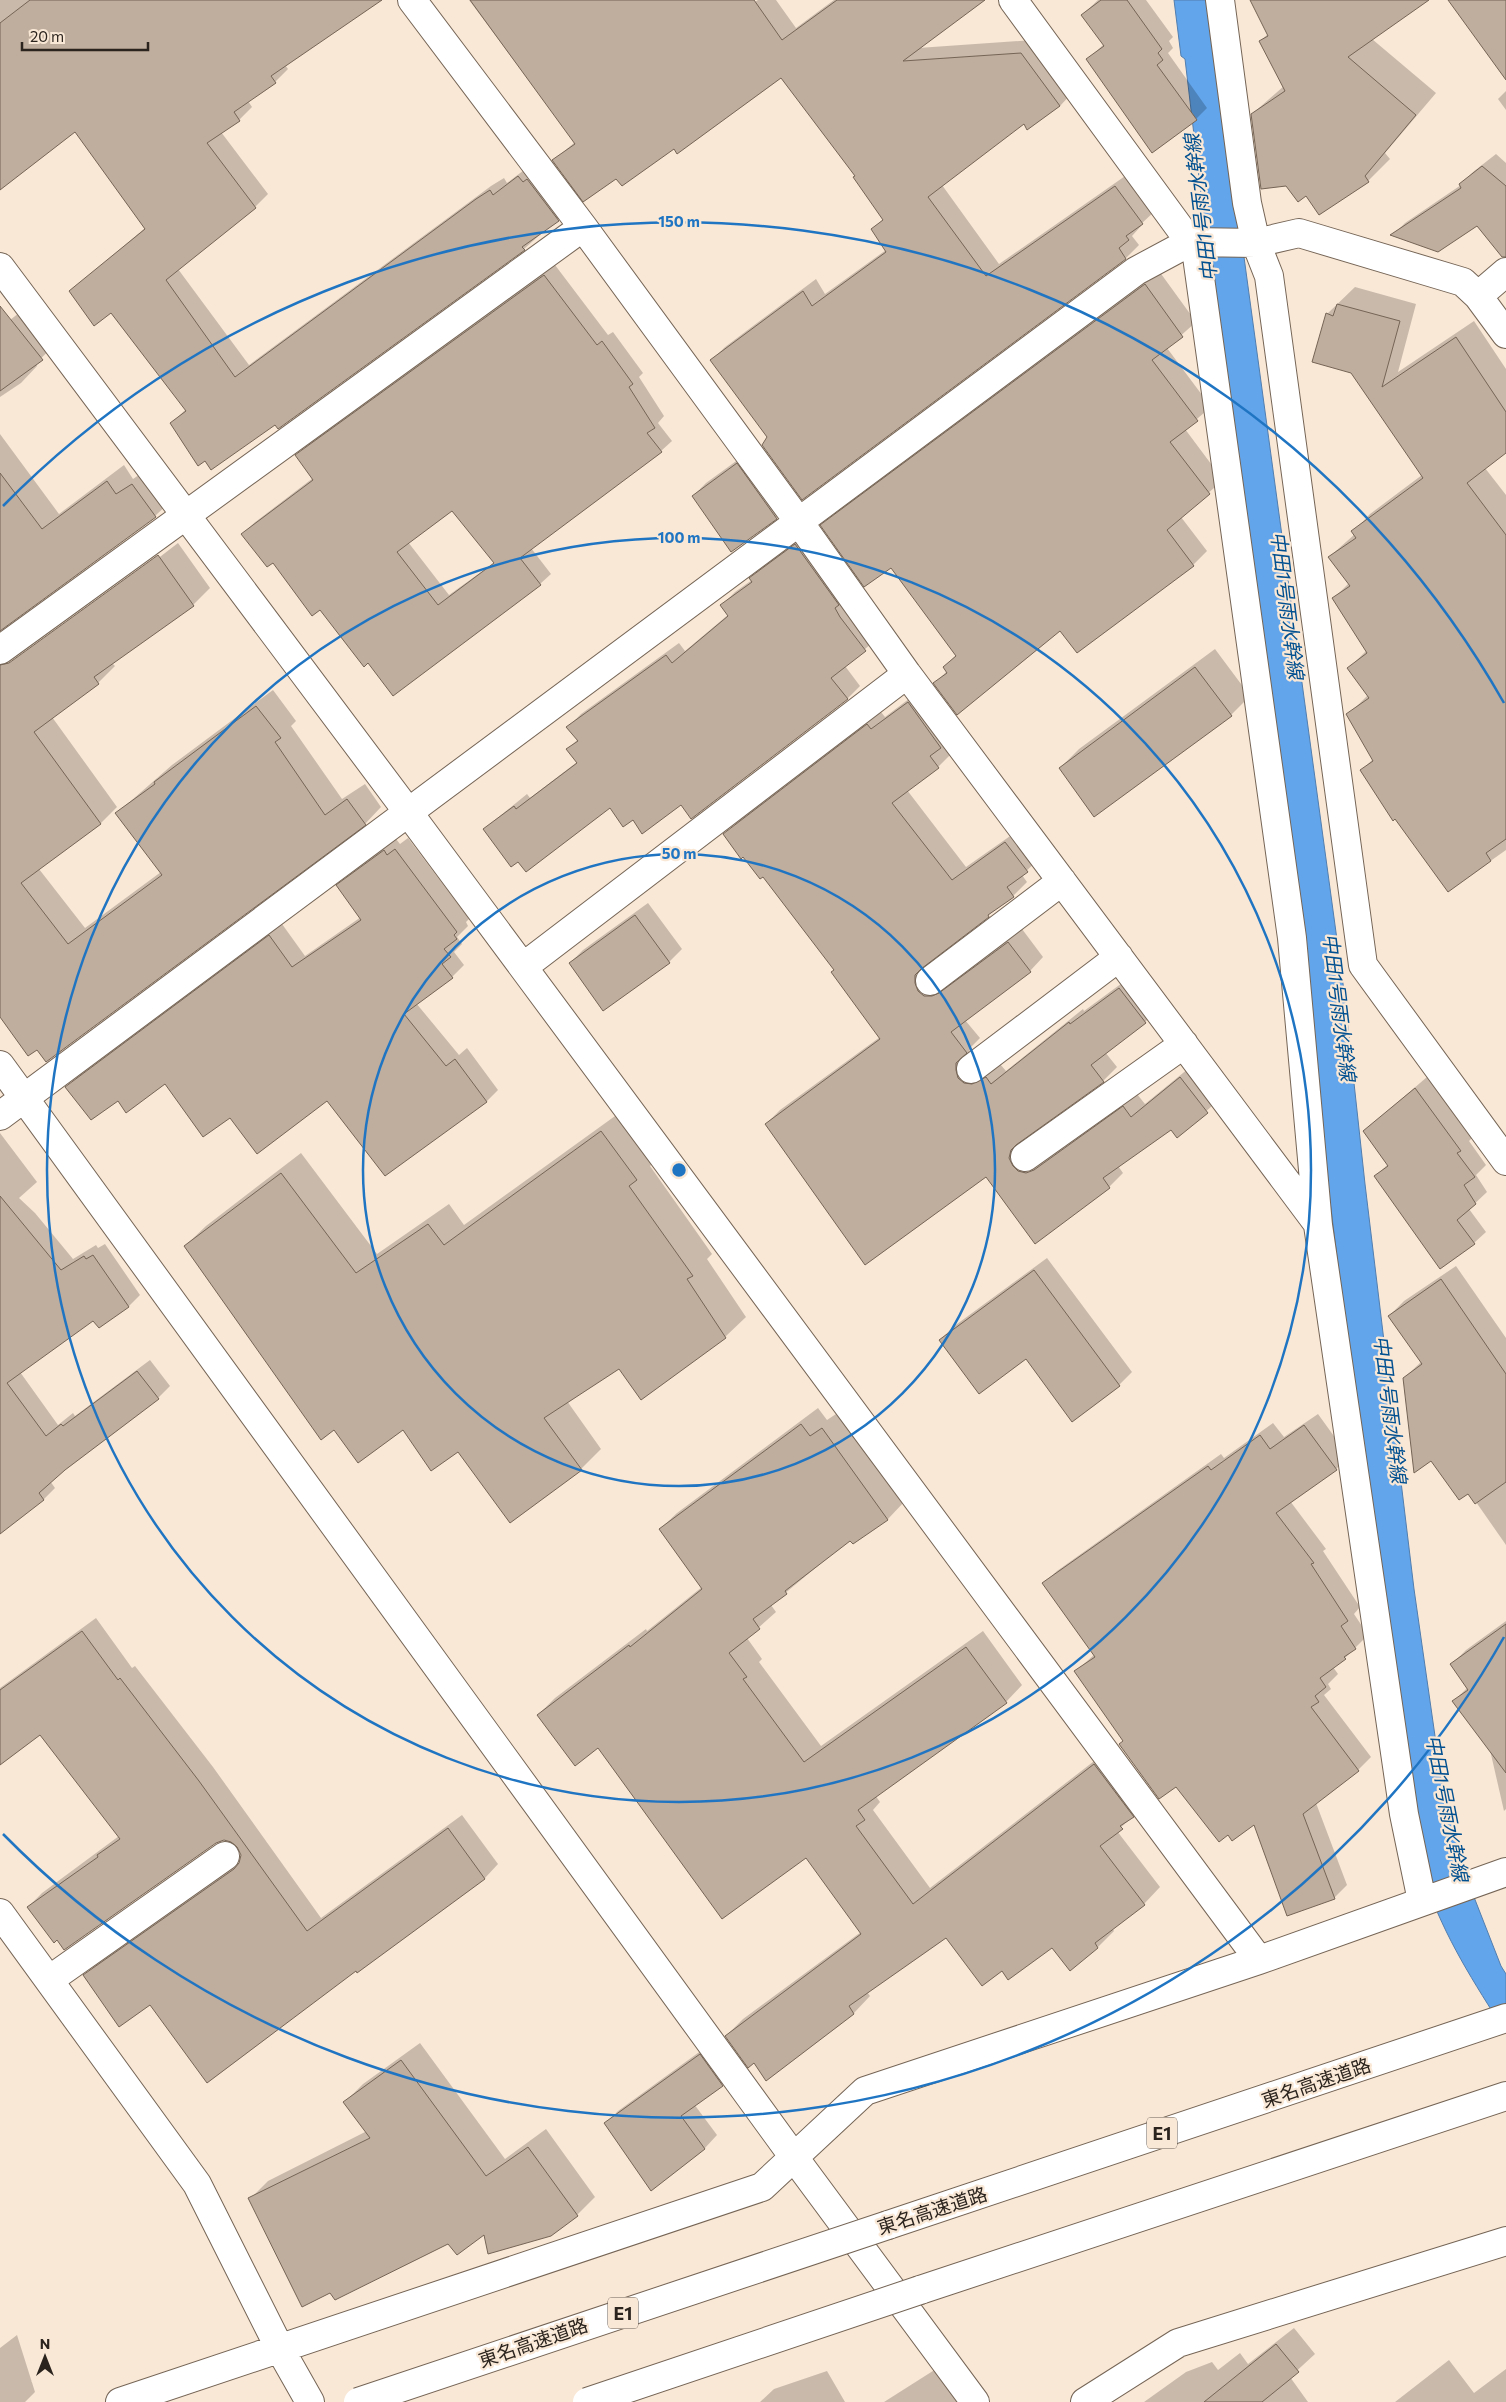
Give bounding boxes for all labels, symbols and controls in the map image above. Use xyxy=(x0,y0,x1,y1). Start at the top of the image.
scale bar xyxy=(22,20,149,52)
text: 20 m xyxy=(30,27,64,45)
water label: 中田1号雨水幹線 xyxy=(1179,130,1221,283)
text: 150 m xyxy=(658,212,700,230)
text: 100 m xyxy=(658,528,700,546)
water label: 中田1号雨水幹線 xyxy=(1267,530,1309,683)
text: 50 m xyxy=(662,844,696,862)
water label: 中田1号雨水幹線 xyxy=(1319,932,1361,1085)
centre of rings xyxy=(670,1161,688,1179)
water label: 中田1号雨水幹線 xyxy=(1370,1334,1412,1487)
water label: 中田1号雨水幹線 xyxy=(1422,1733,1475,1886)
street label: 東名高速道路 xyxy=(1258,2053,1374,2111)
road number: E1 xyxy=(1147,2118,1177,2148)
street label: 東名高速道路 xyxy=(874,2181,990,2239)
road number: E1 xyxy=(608,2298,638,2328)
street label: 東名高速道路 xyxy=(475,2313,591,2371)
north arrow xyxy=(20,2332,70,2382)
text: N xyxy=(40,2335,50,2352)

